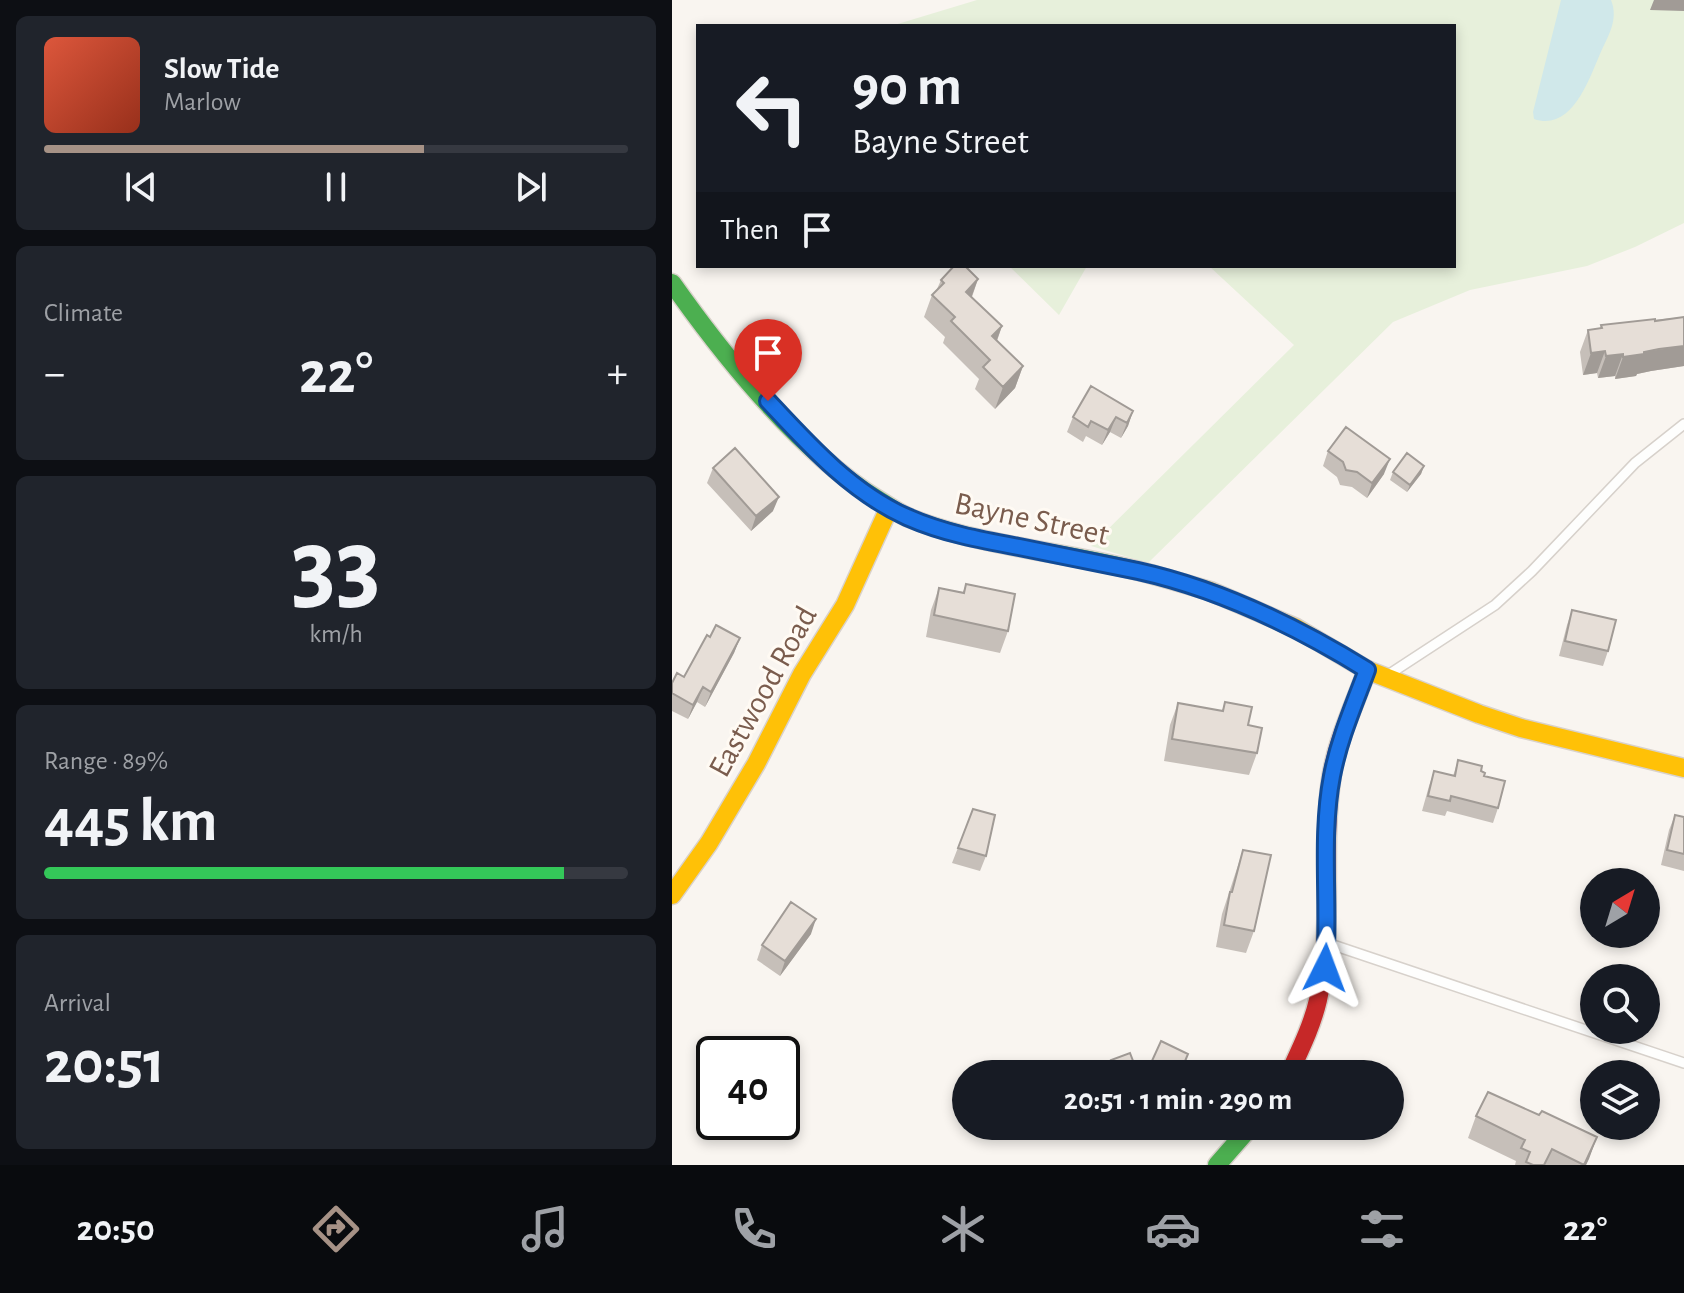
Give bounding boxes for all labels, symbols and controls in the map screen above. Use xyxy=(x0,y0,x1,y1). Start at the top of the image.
text: Slow Tide xyxy=(164,54,279,84)
icon: left xyxy=(720,56,824,160)
text: 90 m xyxy=(852,59,962,115)
text: Marlow xyxy=(164,89,241,115)
text: Bayne Street xyxy=(852,124,1029,160)
icon: previous xyxy=(119,165,163,209)
icon: pause xyxy=(314,165,358,209)
icon: next xyxy=(509,165,553,209)
icon: arrive xyxy=(795,208,839,252)
text: Then xyxy=(720,215,779,245)
text: Climate xyxy=(44,300,123,326)
pin xyxy=(734,319,802,401)
icon: arrive xyxy=(746,331,790,375)
text: 22° xyxy=(299,344,373,404)
text: − xyxy=(44,352,65,396)
text: + xyxy=(607,352,628,396)
street label: Bayne Street xyxy=(952,487,1112,551)
text: 33 xyxy=(291,515,381,619)
street label: Eastwood Road xyxy=(703,601,823,782)
text: km/h xyxy=(309,621,363,647)
text: Range · 89% xyxy=(44,748,168,774)
text: 445 km xyxy=(44,792,217,852)
north arrow xyxy=(1580,868,1660,948)
map controls xyxy=(1580,868,1660,1140)
position arrow xyxy=(1283,926,1367,1010)
button: search xyxy=(1580,964,1660,1044)
text: Arrival xyxy=(44,990,111,1016)
text: 20:51 xyxy=(44,1034,165,1094)
speed limit sign: 40 xyxy=(696,1036,800,1140)
button: layers xyxy=(1580,1060,1660,1140)
text: 20:51 · 1 min · 290 m xyxy=(1064,1085,1292,1115)
icon: directions xyxy=(308,1201,364,1257)
icon: music xyxy=(517,1201,573,1257)
icon: phone xyxy=(726,1201,782,1257)
icon: climate xyxy=(935,1201,991,1257)
icon: car xyxy=(1145,1201,1201,1257)
icon: filters xyxy=(1354,1201,1410,1257)
text: 20:50 xyxy=(77,1211,155,1247)
text: 22° xyxy=(1563,1211,1607,1247)

